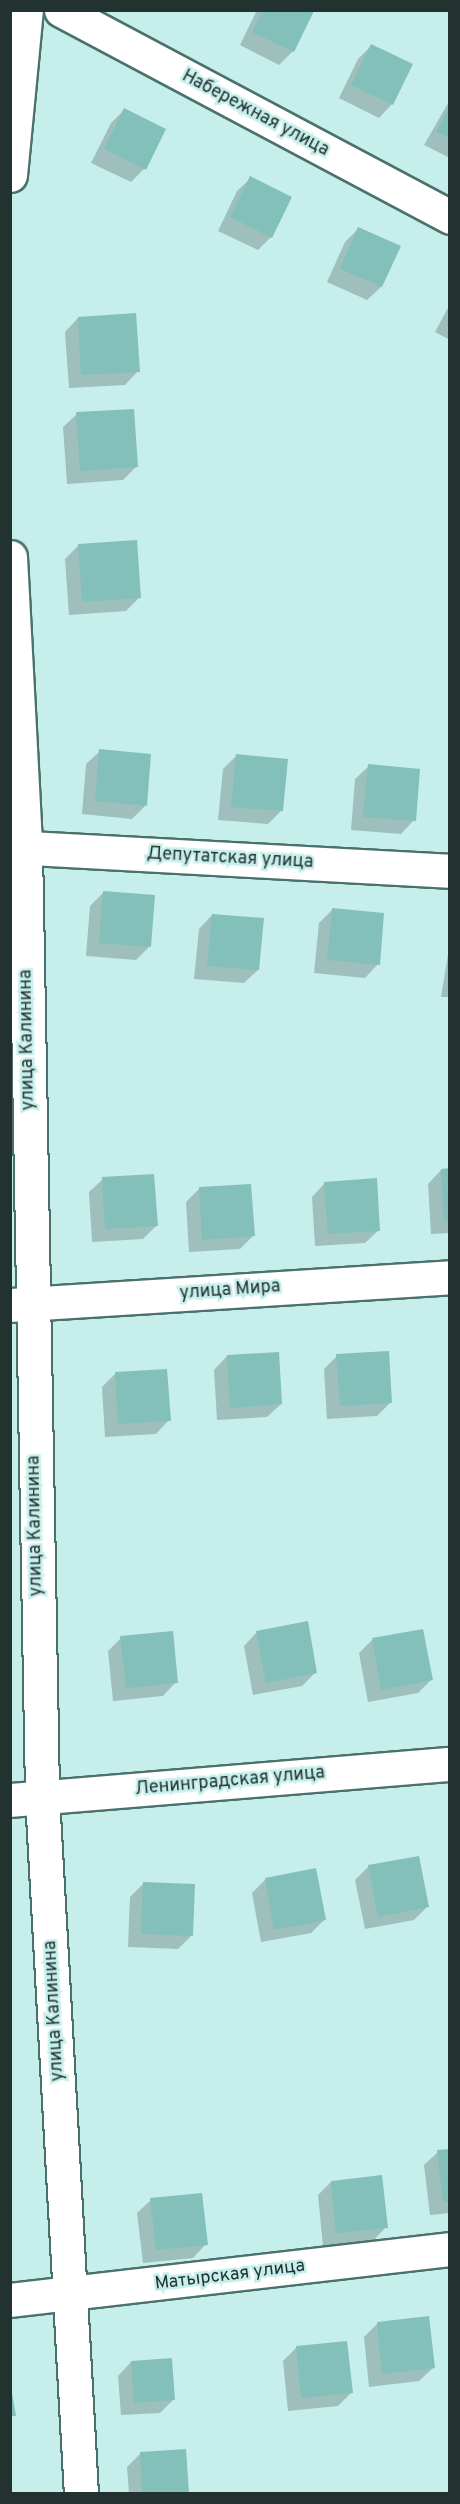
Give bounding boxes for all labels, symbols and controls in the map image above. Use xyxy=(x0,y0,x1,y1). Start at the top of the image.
street label: Набережная улица xyxy=(178,66,332,162)
street label: Депутатская улица xyxy=(146,844,314,874)
street label: улица Калинина xyxy=(16,969,40,1111)
street label: улица Мира xyxy=(179,1277,281,1305)
street label: улица Калинина xyxy=(24,1455,48,1597)
street label: Ленинградская улица xyxy=(134,1763,326,1801)
street label: улица Калинина xyxy=(41,1940,69,2082)
street label: Матырская улица xyxy=(154,2256,306,2296)

